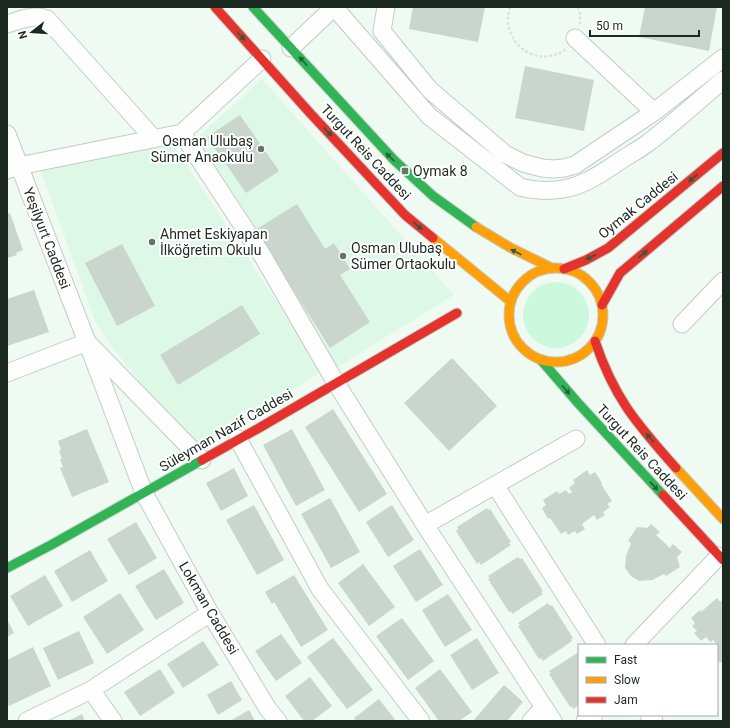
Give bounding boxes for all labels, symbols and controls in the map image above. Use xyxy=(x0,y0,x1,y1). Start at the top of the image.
north arrow xyxy=(12,12,52,52)
scale bar xyxy=(590,12,699,38)
text: 50 m xyxy=(596,19,623,33)
text: N xyxy=(15,29,30,40)
one-way arrow xyxy=(236,31,246,41)
one-way arrow xyxy=(298,56,307,67)
street label: Turgut Reis Caddesi xyxy=(318,101,414,203)
one-way arrow xyxy=(323,127,333,137)
place label: Osman Ulubaş Sümer Anaokulu xyxy=(151,133,253,165)
marker: Osman Ulubaş Sümer Anaokulu xyxy=(256,144,266,154)
one-way arrow xyxy=(385,152,395,162)
place label: Oymak 8 xyxy=(413,163,468,179)
marker: Oymak 8 xyxy=(400,166,410,176)
street label: Oymak Caddesi xyxy=(595,168,681,242)
one-way arrow xyxy=(688,174,699,183)
street label: Yeşilyurt Caddesi xyxy=(20,185,74,291)
one-way arrow xyxy=(413,221,424,230)
place label: Ahmet Eskiyapan İlköğretim Okulu xyxy=(160,226,268,258)
marker: Ahmet Eskiyapan İlköğretim Okulu xyxy=(147,237,157,247)
place label: Osman Ulubaş Sümer Ortaokulu xyxy=(351,240,456,272)
one-way arrow xyxy=(511,248,522,255)
one-way arrow xyxy=(638,249,648,258)
marker: Osman Ulubaş Sümer Ortaokulu xyxy=(338,251,348,261)
one-way arrow xyxy=(585,254,596,260)
street label: Süleyman Nazif Caddesi xyxy=(156,385,296,475)
one-way arrow xyxy=(562,385,571,395)
street label: Turgut Reis Caddesi xyxy=(594,401,690,503)
one-way arrow xyxy=(646,433,655,442)
one-way arrow xyxy=(649,481,659,491)
street label: Lokman Caddesi xyxy=(176,559,242,657)
legend xyxy=(578,644,718,716)
text: Fast xyxy=(614,653,637,667)
text: Slow xyxy=(614,673,640,687)
text: Jam xyxy=(614,693,638,707)

